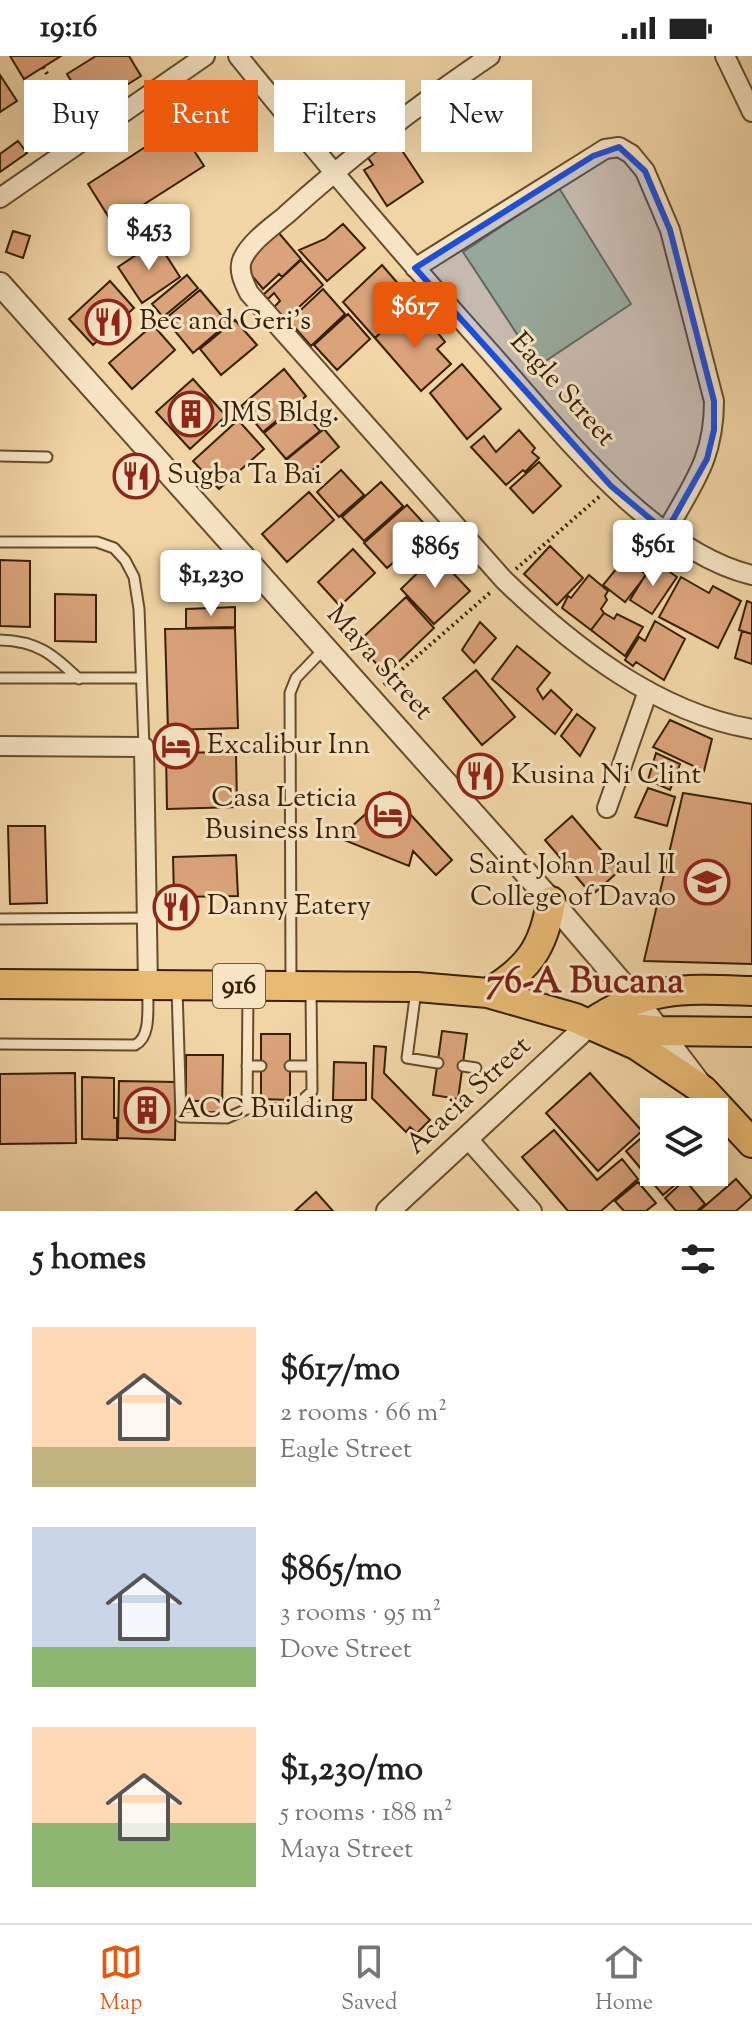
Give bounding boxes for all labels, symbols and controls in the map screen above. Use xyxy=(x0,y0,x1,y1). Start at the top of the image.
text: 19:16 xyxy=(40,7,97,50)
chip: Buy xyxy=(24,80,128,152)
chip: Rent xyxy=(144,80,258,152)
chip: Filters xyxy=(274,80,405,152)
chip: New xyxy=(421,80,532,152)
pin: $453 xyxy=(102,204,196,272)
text: $453 xyxy=(126,211,172,248)
pin: $617 xyxy=(368,282,462,350)
text: $617 xyxy=(391,289,439,326)
restaurant icon: Bec and Geri's xyxy=(84,298,132,346)
place label: Bec and Geri's xyxy=(139,302,311,342)
street label: Eagle Street xyxy=(500,324,625,456)
building icon: JMS Bldg. xyxy=(167,390,215,438)
place label: JMS Bldg. xyxy=(220,394,339,434)
restaurant icon: Sugba Ta Bai xyxy=(112,452,160,500)
place label: Sugba Ta Bai xyxy=(167,456,322,496)
pin: $561 xyxy=(606,520,700,588)
pin: $865 xyxy=(388,522,482,590)
text: $561 xyxy=(631,527,675,564)
text: $865 xyxy=(411,529,459,566)
pin: $1,230 xyxy=(146,550,276,618)
text: $1,230 xyxy=(178,557,244,594)
street label: Maya Street xyxy=(316,596,442,730)
hotel icon: Excalibur Inn xyxy=(152,722,200,770)
place label: Excalibur Inn xyxy=(207,726,370,766)
restaurant icon: Kusina Ni Clint xyxy=(456,752,504,800)
place label: Kusina Ni Clint xyxy=(511,756,702,796)
place label: Casa Leticia Business Inn xyxy=(205,779,357,851)
hotel icon: Casa Leticia Business Inn xyxy=(364,791,412,839)
place label: Saint John Paul II College of Davao xyxy=(468,846,676,918)
school or university icon: Saint John Paul II College of Davao xyxy=(683,858,731,906)
restaurant icon: Danny Eatery xyxy=(152,883,200,931)
place label: Danny Eatery xyxy=(207,887,371,927)
district label: 76-A Bucana xyxy=(486,957,684,1009)
road number: 916 xyxy=(213,964,265,1008)
street label: Acacia Street xyxy=(397,1027,541,1165)
building icon: ACC Building xyxy=(123,1086,171,1134)
place label: ACC Building xyxy=(178,1090,353,1130)
map controls xyxy=(640,1098,728,1186)
button: layers xyxy=(640,1098,728,1186)
text: 5 homes xyxy=(32,1235,146,1284)
icon: filters xyxy=(676,1237,720,1281)
text: $617/mo xyxy=(280,1346,400,1395)
icon: home xyxy=(96,1359,192,1455)
text: 2 rooms · 66 m² xyxy=(280,1395,447,1432)
text: Eagle Street xyxy=(280,1432,412,1469)
text: $865/mo xyxy=(280,1546,402,1595)
icon: home xyxy=(96,1559,192,1655)
text: 3 rooms · 95 m² xyxy=(280,1595,441,1632)
text: Dove Street xyxy=(280,1632,412,1669)
text: $1,230/mo xyxy=(280,1746,423,1795)
icon: home xyxy=(96,1759,192,1855)
text: 5 rooms · 188 m² xyxy=(280,1795,453,1832)
text: Maya Street xyxy=(280,1832,413,1869)
tab: Map xyxy=(99,1940,143,2020)
tab: Saved xyxy=(341,1940,397,2020)
tab: Home xyxy=(595,1940,653,2020)

